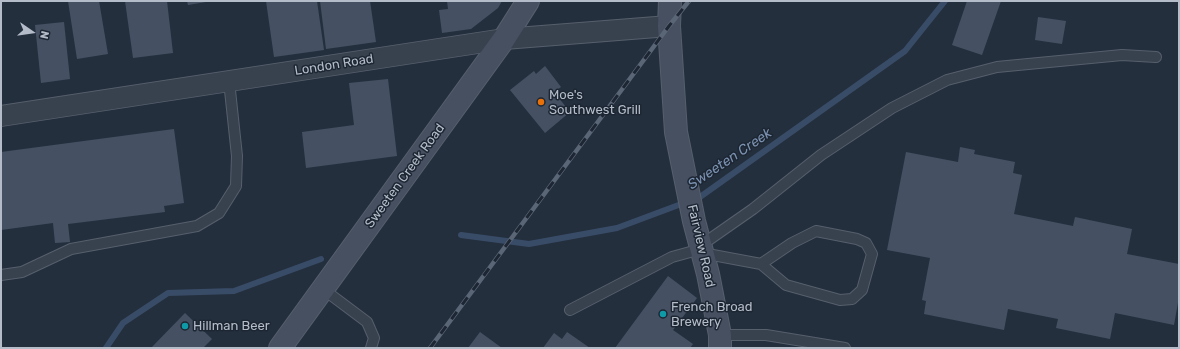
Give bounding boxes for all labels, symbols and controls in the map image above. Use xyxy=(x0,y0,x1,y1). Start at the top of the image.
north arrow xyxy=(12,12,52,52)
text: N xyxy=(37,29,51,40)
street label: London Road xyxy=(293,51,375,79)
place label: Moe's Southwest Grill xyxy=(549,87,641,118)
marker: Moe's Southwest Grill xyxy=(536,97,546,107)
street label: Sweeten Creek Road xyxy=(362,121,448,231)
water label: Sweeten Creek xyxy=(685,125,775,193)
street label: Fairview Road xyxy=(684,203,718,289)
place label: French Broad Brewery xyxy=(671,299,753,330)
marker: French Broad Brewery xyxy=(658,309,668,319)
place label: Hillman Beer xyxy=(193,318,270,334)
marker: Hillman Beer xyxy=(180,321,190,331)

